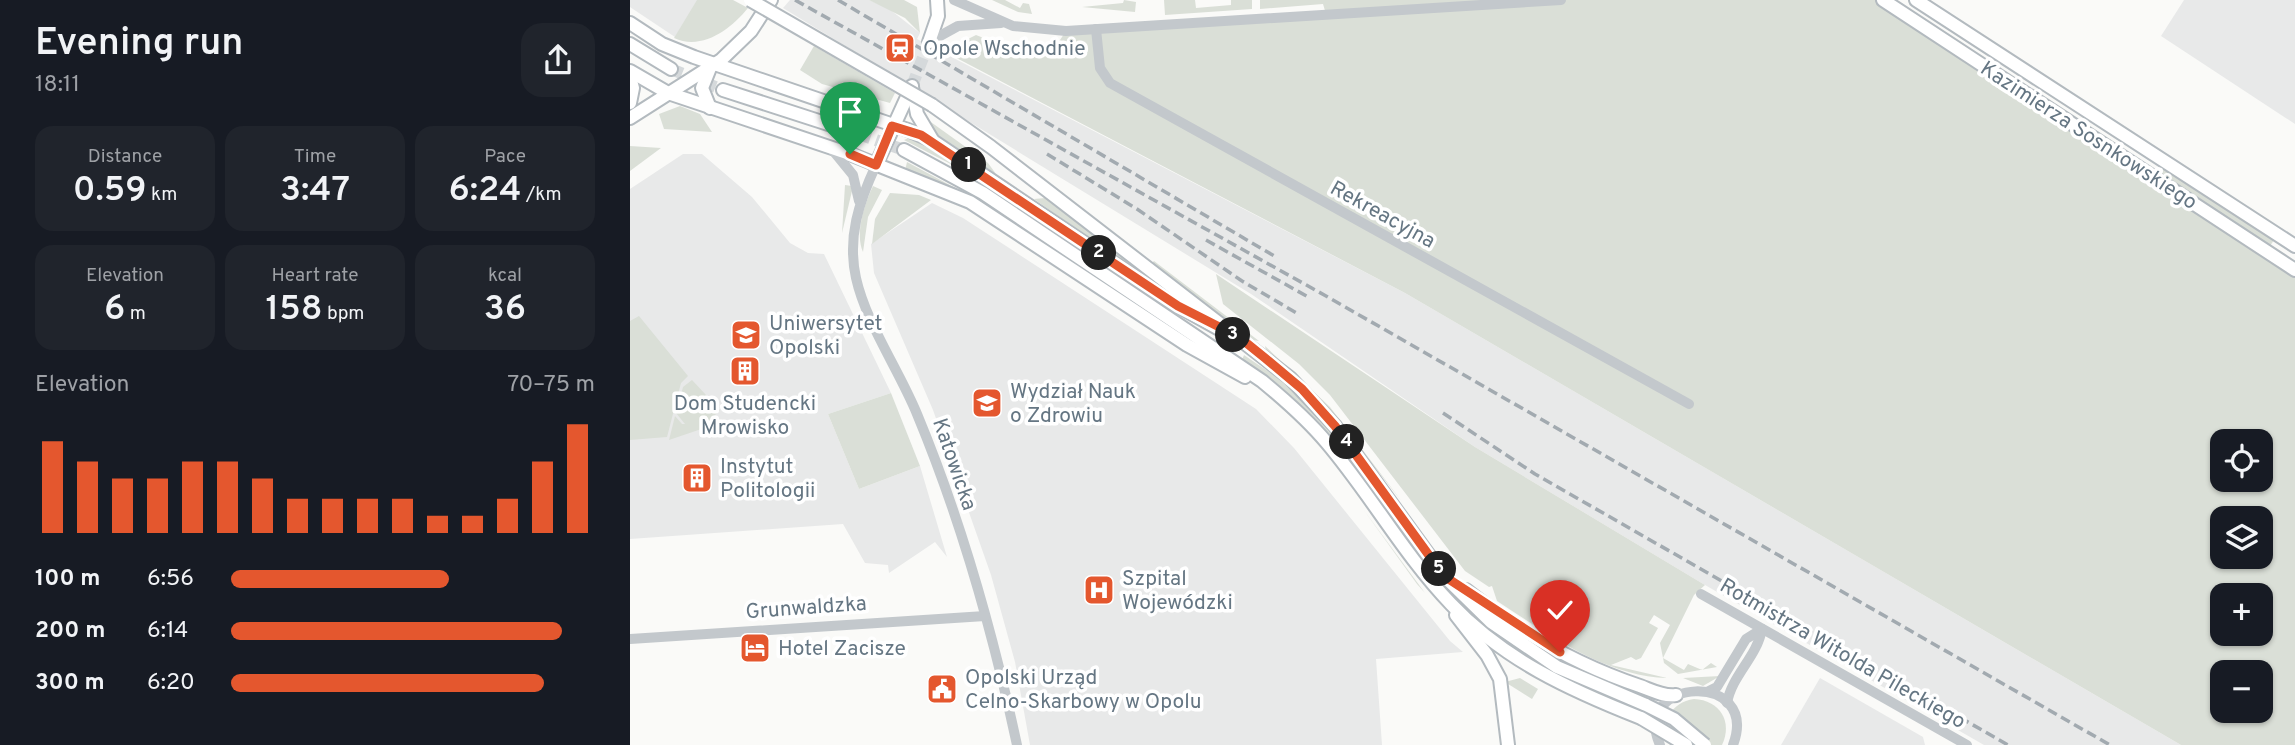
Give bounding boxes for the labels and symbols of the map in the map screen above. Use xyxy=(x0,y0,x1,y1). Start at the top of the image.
station icon: Opole Wschodnie xyxy=(883,31,917,65)
place label: Opole Wschodnie xyxy=(923,36,1085,63)
street label: Kazimierza Sosnkowskiego xyxy=(1975,56,2202,217)
pin xyxy=(820,82,880,154)
pin: 1 xyxy=(952,148,986,182)
street label: Rekreacyjna xyxy=(1325,175,1440,255)
pin: 2 xyxy=(1082,236,1116,270)
place label: Uniwersytet Opolski xyxy=(769,311,882,362)
school or university icon: Uniwersytet Opolski xyxy=(729,318,763,352)
pin: 3 xyxy=(1216,318,1250,352)
building icon: Dom Studencki Mrowisko xyxy=(728,354,762,388)
place label: Wydział Nauk o Zdrowiu xyxy=(1010,379,1136,430)
school or university icon: Wydział Nauk o Zdrowiu xyxy=(970,386,1004,420)
place label: Dom Studencki Mrowisko xyxy=(674,391,816,442)
street label: Katowicka xyxy=(925,415,982,514)
pin: 4 xyxy=(1330,424,1364,460)
place label: Instytut Politologii xyxy=(720,454,815,505)
building icon: Instytut Politologii xyxy=(680,461,714,495)
pin: 5 xyxy=(1422,552,1456,586)
place label: Szpital Wojewódzki xyxy=(1122,566,1233,617)
hospital icon: Szpital Wojewódzki xyxy=(1082,573,1116,607)
street label: Rotmistrza Witolda Pileckiego xyxy=(1714,573,1970,736)
pin xyxy=(1530,580,1590,652)
street label: Grunwaldzka xyxy=(745,591,868,626)
hotel icon: Hotel Zacisze xyxy=(738,631,772,665)
place label: Hotel Zacisze xyxy=(778,636,906,663)
place label: Opolski Urząd Celno-Skarbowy w Opolu xyxy=(965,665,1202,716)
public building icon: Opolski Urząd Celno-Skarbowy w Opolu xyxy=(925,672,959,706)

